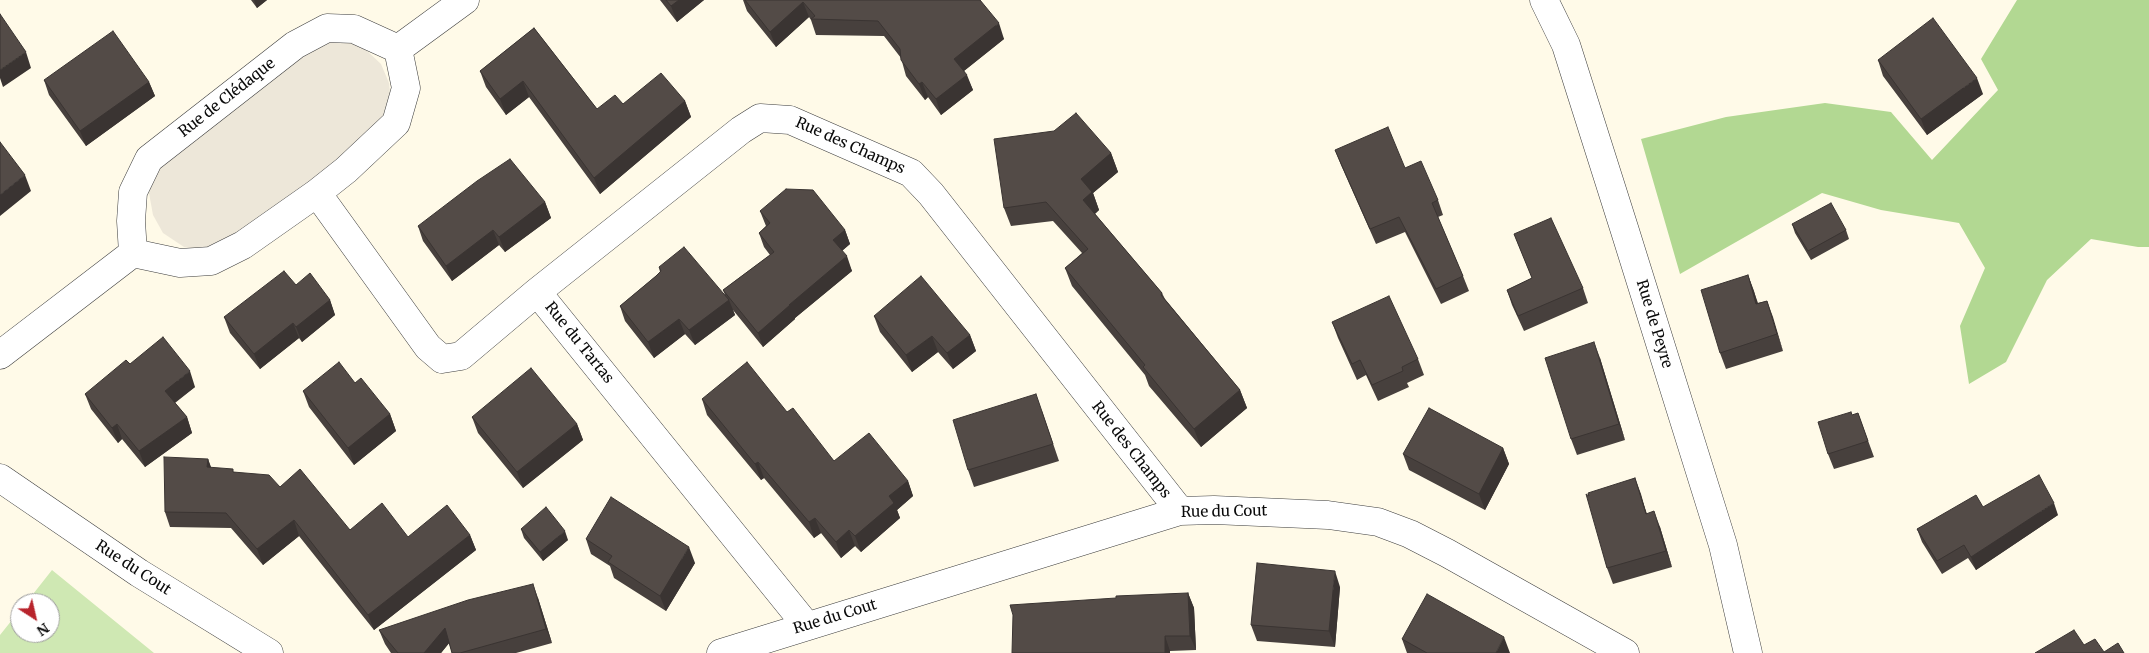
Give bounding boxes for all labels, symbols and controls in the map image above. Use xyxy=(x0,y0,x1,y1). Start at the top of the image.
street label: Rue de Clédaque xyxy=(175,55,279,141)
street label: Rue des Champs xyxy=(792,114,908,178)
street label: Rue de Peyre xyxy=(1632,278,1676,370)
street label: Rue du Tartas xyxy=(541,299,617,387)
street label: Rue des Champs xyxy=(1088,398,1174,502)
street label: Rue du Cout xyxy=(1181,502,1267,522)
street label: Rue du Cout xyxy=(92,537,174,599)
north arrow xyxy=(10,593,60,643)
street label: Rue du Cout xyxy=(791,596,879,638)
text: N xyxy=(33,619,53,640)

